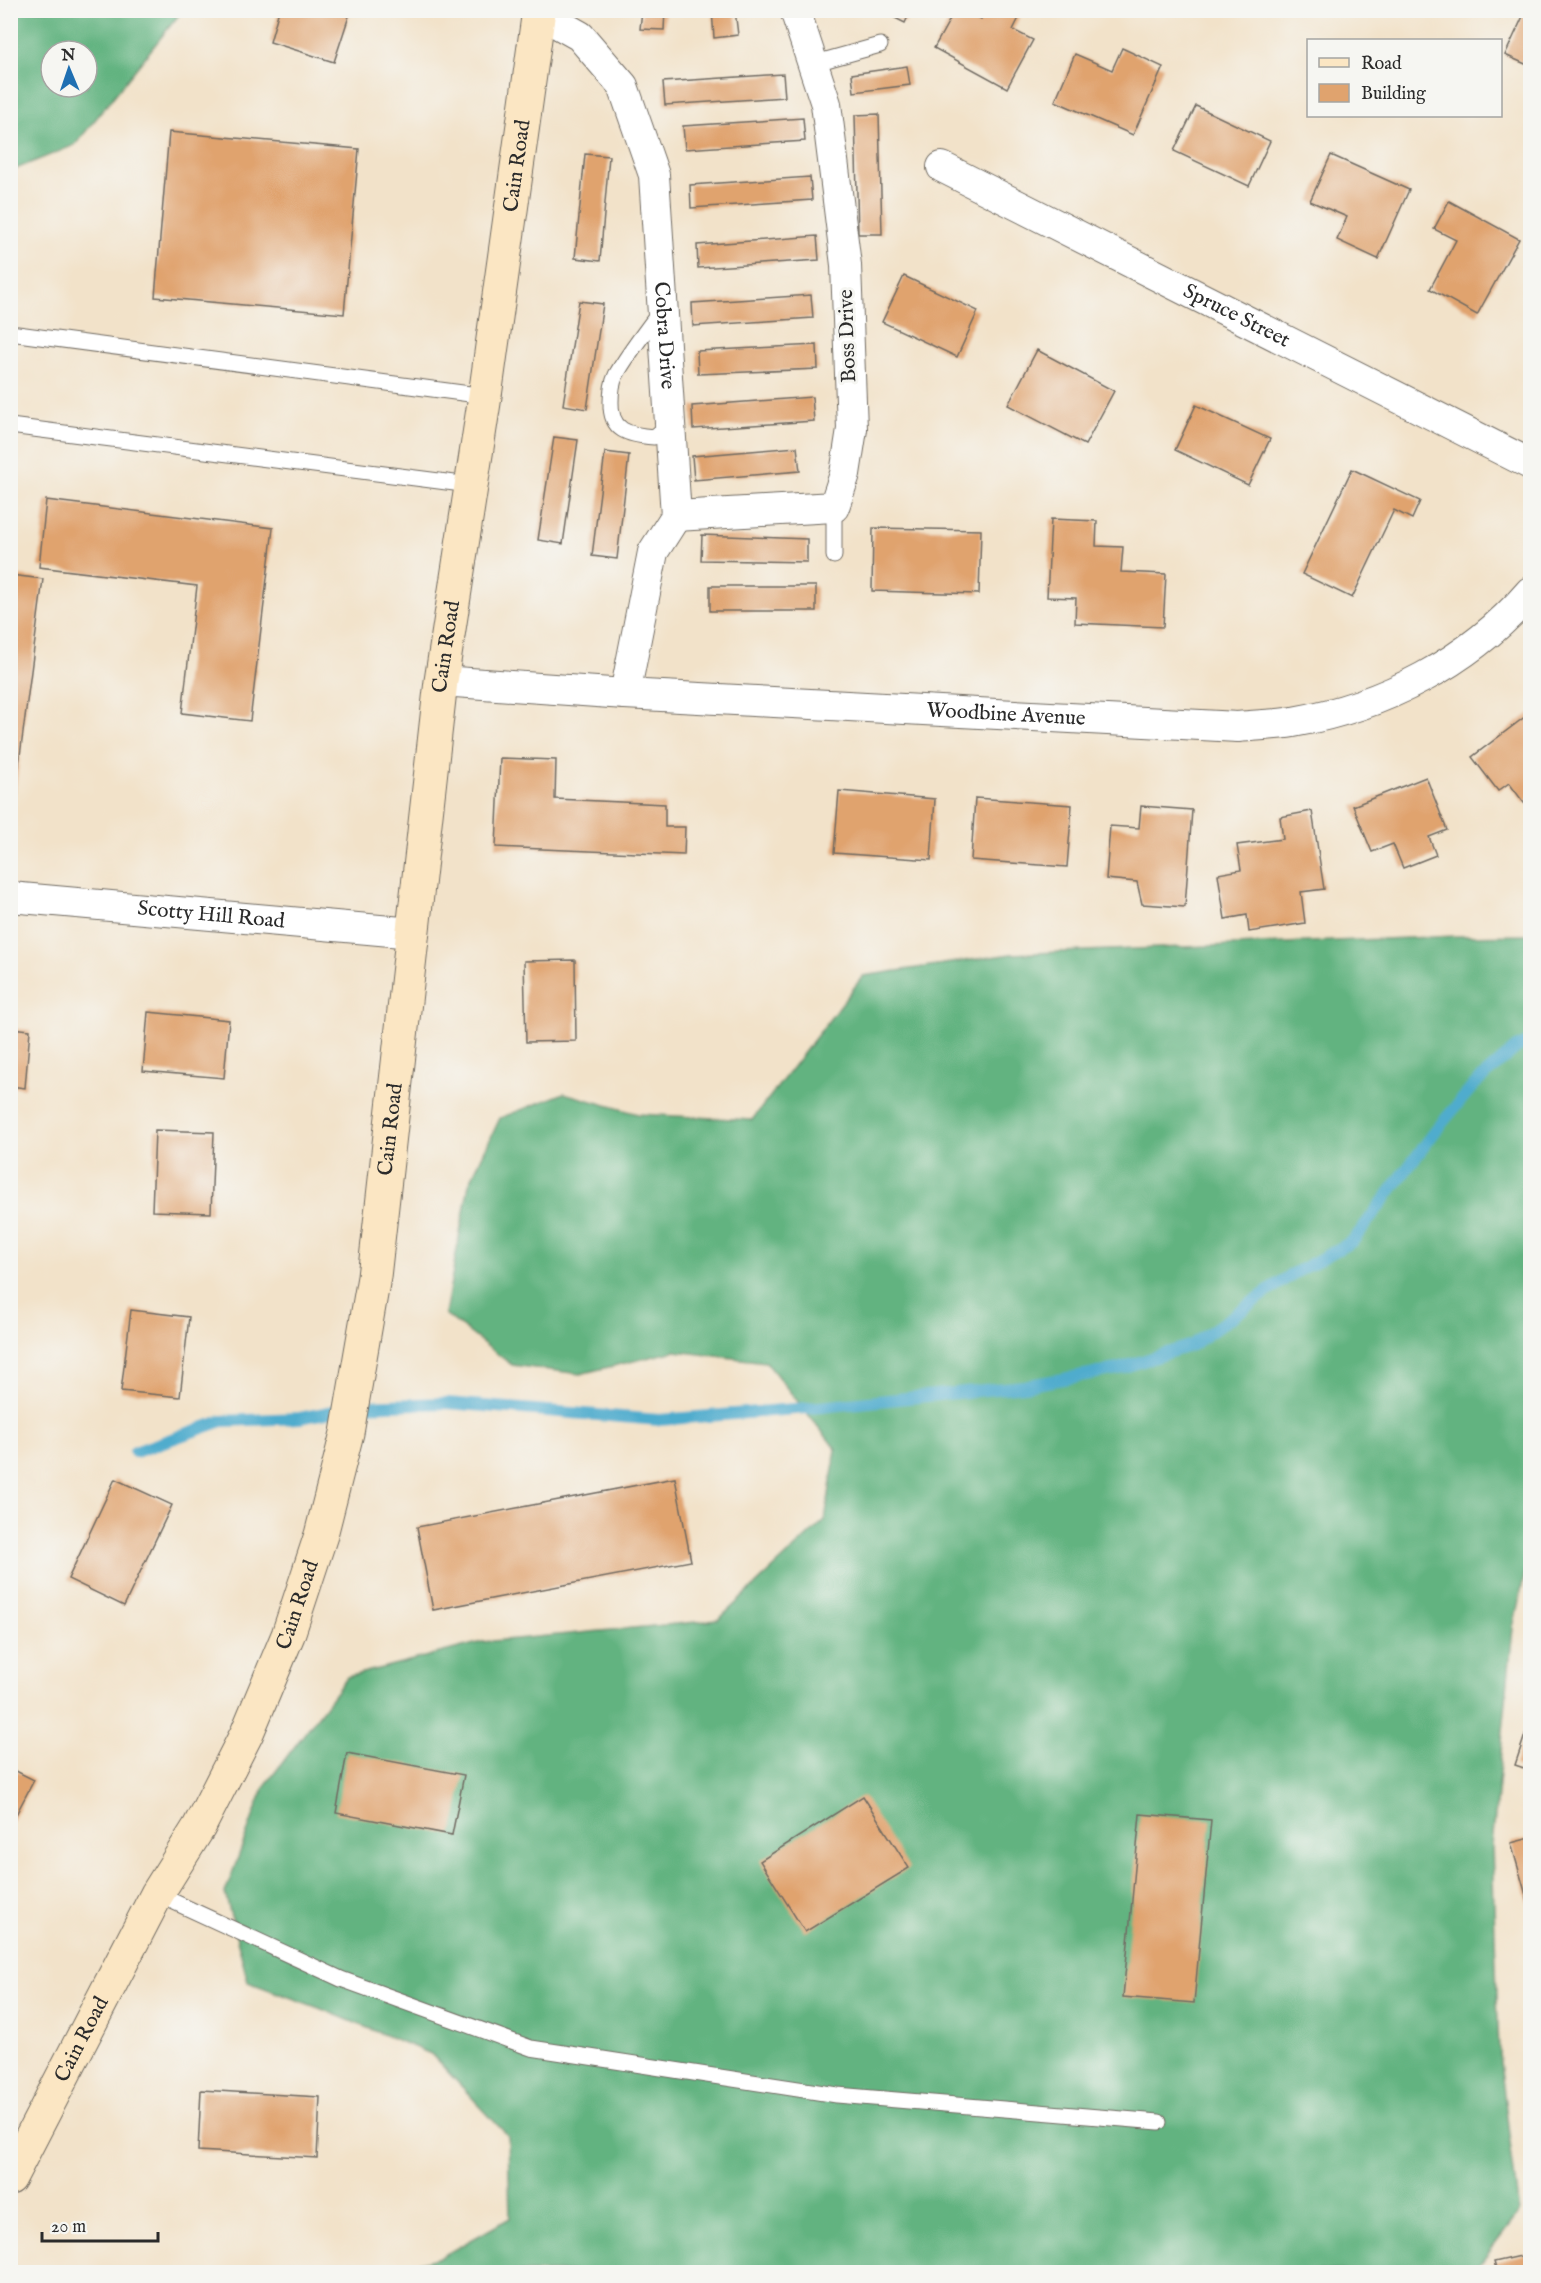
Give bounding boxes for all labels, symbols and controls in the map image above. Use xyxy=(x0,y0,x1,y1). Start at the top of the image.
north arrow xyxy=(39,39,99,99)
legend xyxy=(1307,39,1502,117)
text: N xyxy=(60,46,76,66)
text: Road xyxy=(1361,53,1402,76)
text: Building xyxy=(1361,83,1426,106)
street label: Cain Road xyxy=(497,117,537,214)
street label: Spruce Street xyxy=(1179,278,1294,354)
street label: Cobra Drive xyxy=(647,281,681,391)
street label: Boss Drive xyxy=(833,288,863,383)
street label: Cain Road xyxy=(426,598,467,694)
street label: Woodbine Avenue xyxy=(926,697,1087,732)
street label: Scotty Hill Road xyxy=(136,895,287,935)
street label: Cain Road xyxy=(372,1081,409,1177)
street label: Cain Road xyxy=(270,1556,325,1654)
street label: Cain Road xyxy=(48,1991,115,2087)
scale bar xyxy=(42,2205,158,2243)
text: 20 m xyxy=(51,2216,86,2239)

